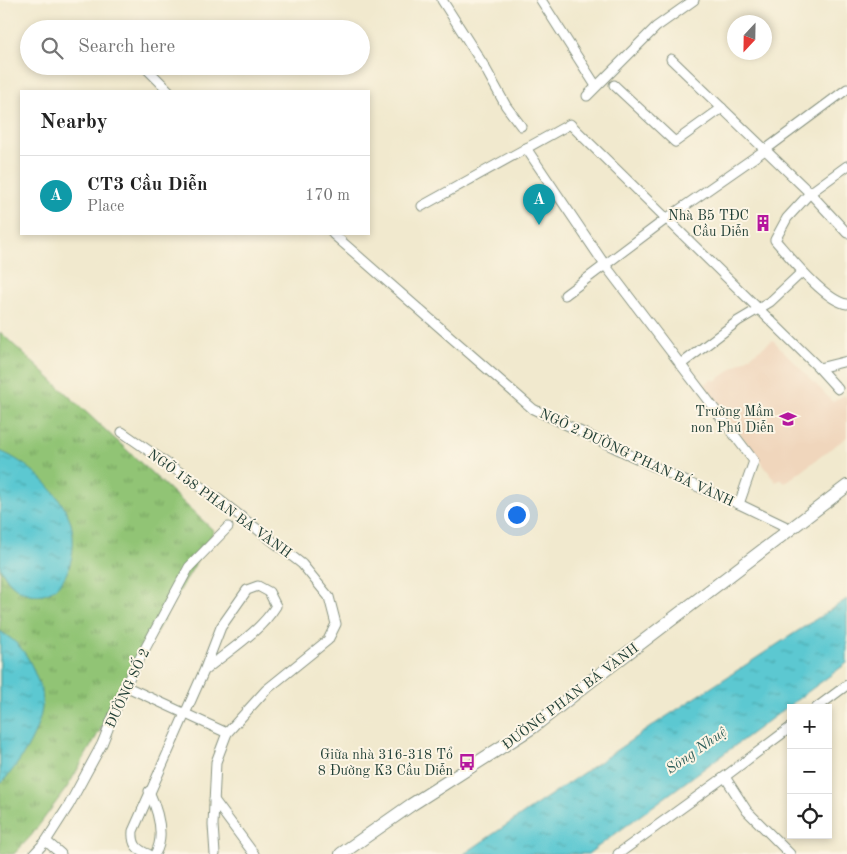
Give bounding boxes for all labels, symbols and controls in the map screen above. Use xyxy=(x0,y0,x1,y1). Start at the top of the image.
north arrow xyxy=(727,15,772,60)
search box xyxy=(20,20,370,75)
icon: search xyxy=(38,34,66,62)
text: Search here xyxy=(78,38,175,57)
text: Nearby xyxy=(40,112,108,133)
text: CT3 Cầu Diễn xyxy=(87,176,208,195)
pin: A xyxy=(523,184,555,225)
text: A xyxy=(50,188,62,204)
text: 170 m xyxy=(305,188,350,204)
text: Place xyxy=(87,199,124,215)
place label: Nhà B5 TĐC Cầu Diễn xyxy=(668,209,749,239)
building icon: Nhà B5 TĐC Cầu Diễn xyxy=(753,213,773,233)
street label: NGÕ 2 ĐƯỜNG PHAN BÁ VÀNH xyxy=(537,403,738,509)
place label: Trường Mầm non Phú Diễn xyxy=(691,403,774,435)
school or university icon: Trường Mầm non Phú Diễn xyxy=(778,409,798,429)
street label: NGÕ 158 PHAN BÁ VÀNH xyxy=(145,445,296,561)
your location xyxy=(504,502,530,528)
street label: ĐƯỜNG PHAN BÁ VÀNH xyxy=(498,638,641,752)
street label: ĐƯỜNG SỐ 2 xyxy=(99,644,152,730)
map controls xyxy=(787,704,832,839)
button: + xyxy=(787,704,832,749)
water label: Sông Nhuệ xyxy=(664,724,731,778)
place label: Giữa nhà 316-318 Tổ 8 Đường K3 Cầu Diễn xyxy=(318,746,453,778)
button: − xyxy=(787,749,832,794)
bus stop icon: Giữa nhà 316-318 Tổ 8 Đường K3 Cầu Diễn xyxy=(457,752,477,772)
button: locate xyxy=(787,794,832,839)

